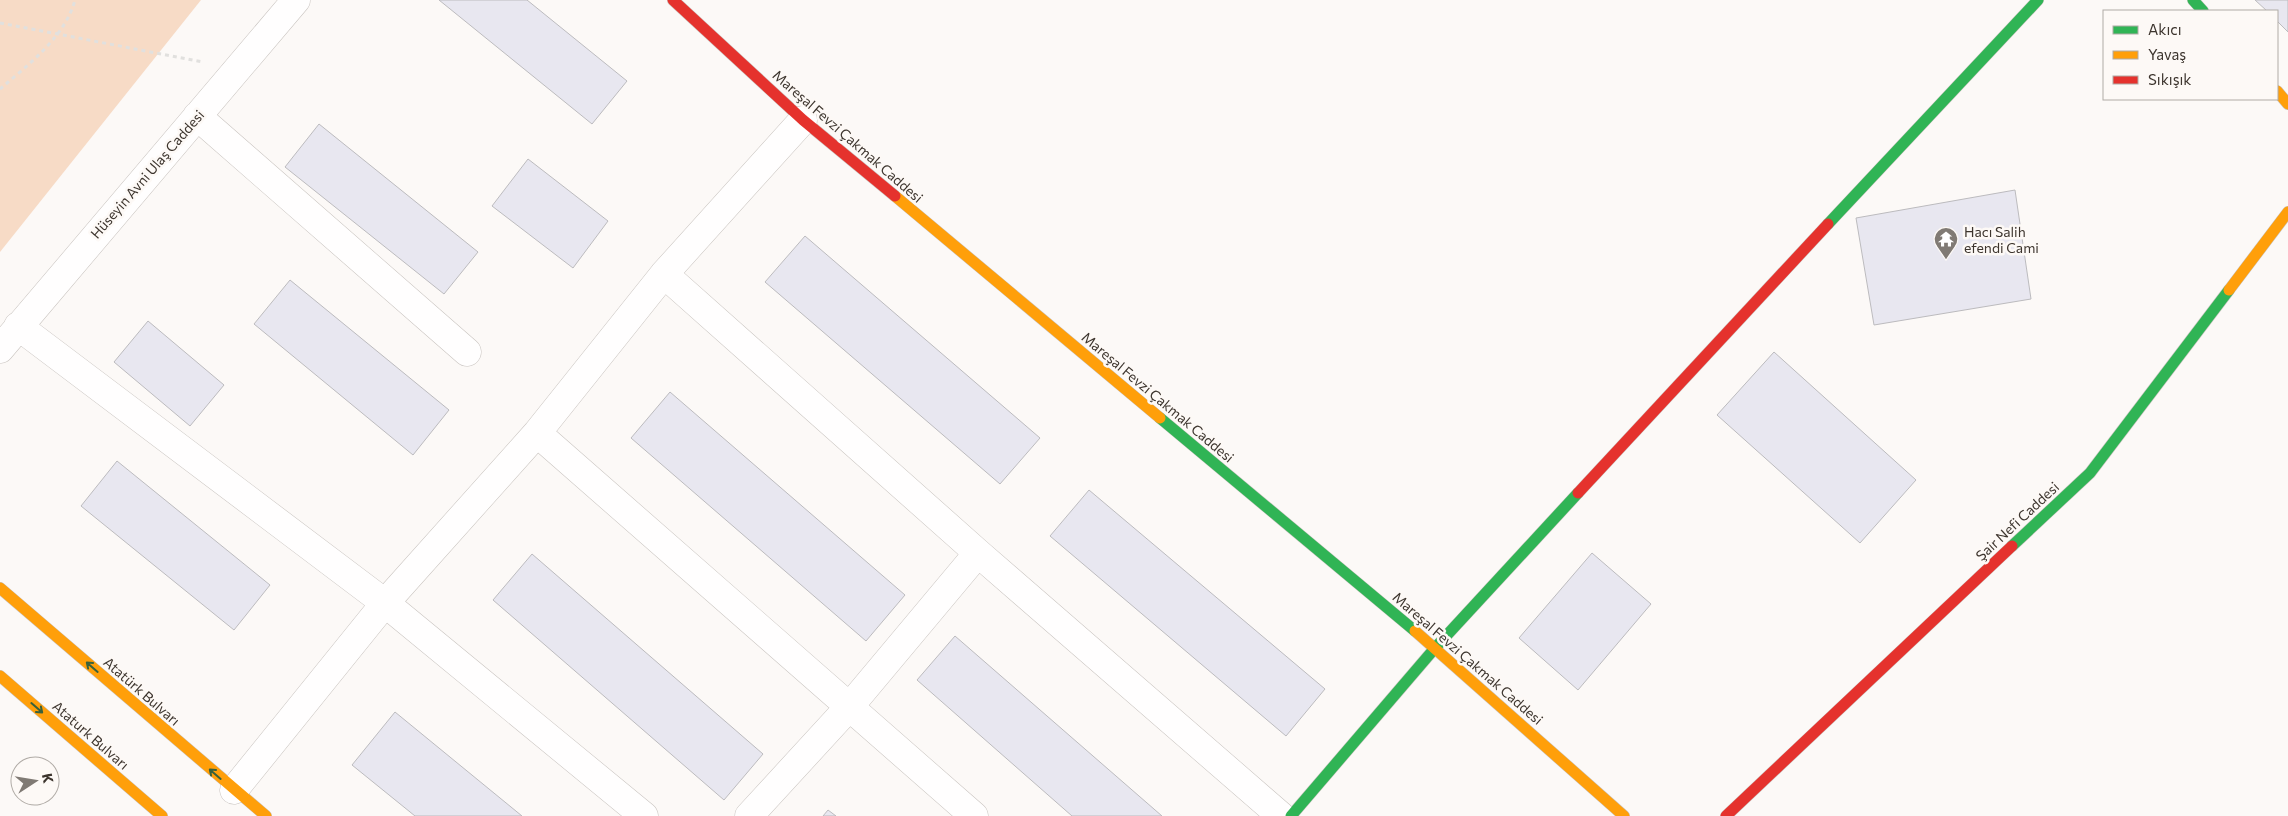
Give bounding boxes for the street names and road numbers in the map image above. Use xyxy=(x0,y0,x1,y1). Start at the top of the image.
street label: Mareşal Fevzi Çakmak Caddesi xyxy=(769,66,927,206)
street label: Hüseyin Avni Ulaş Caddesi xyxy=(87,106,207,242)
street label: Mareşal Fevzi Çakmak Caddesi xyxy=(1078,328,1238,466)
street label: Şair Nefi Caddesi xyxy=(1972,478,2062,564)
street label: Mareşal Fevzi Çakmak Caddesi xyxy=(1389,588,1547,728)
street label: Atatürk Bulvarı xyxy=(100,653,184,729)
street label: Ataturk Bulvarı xyxy=(49,697,133,773)

